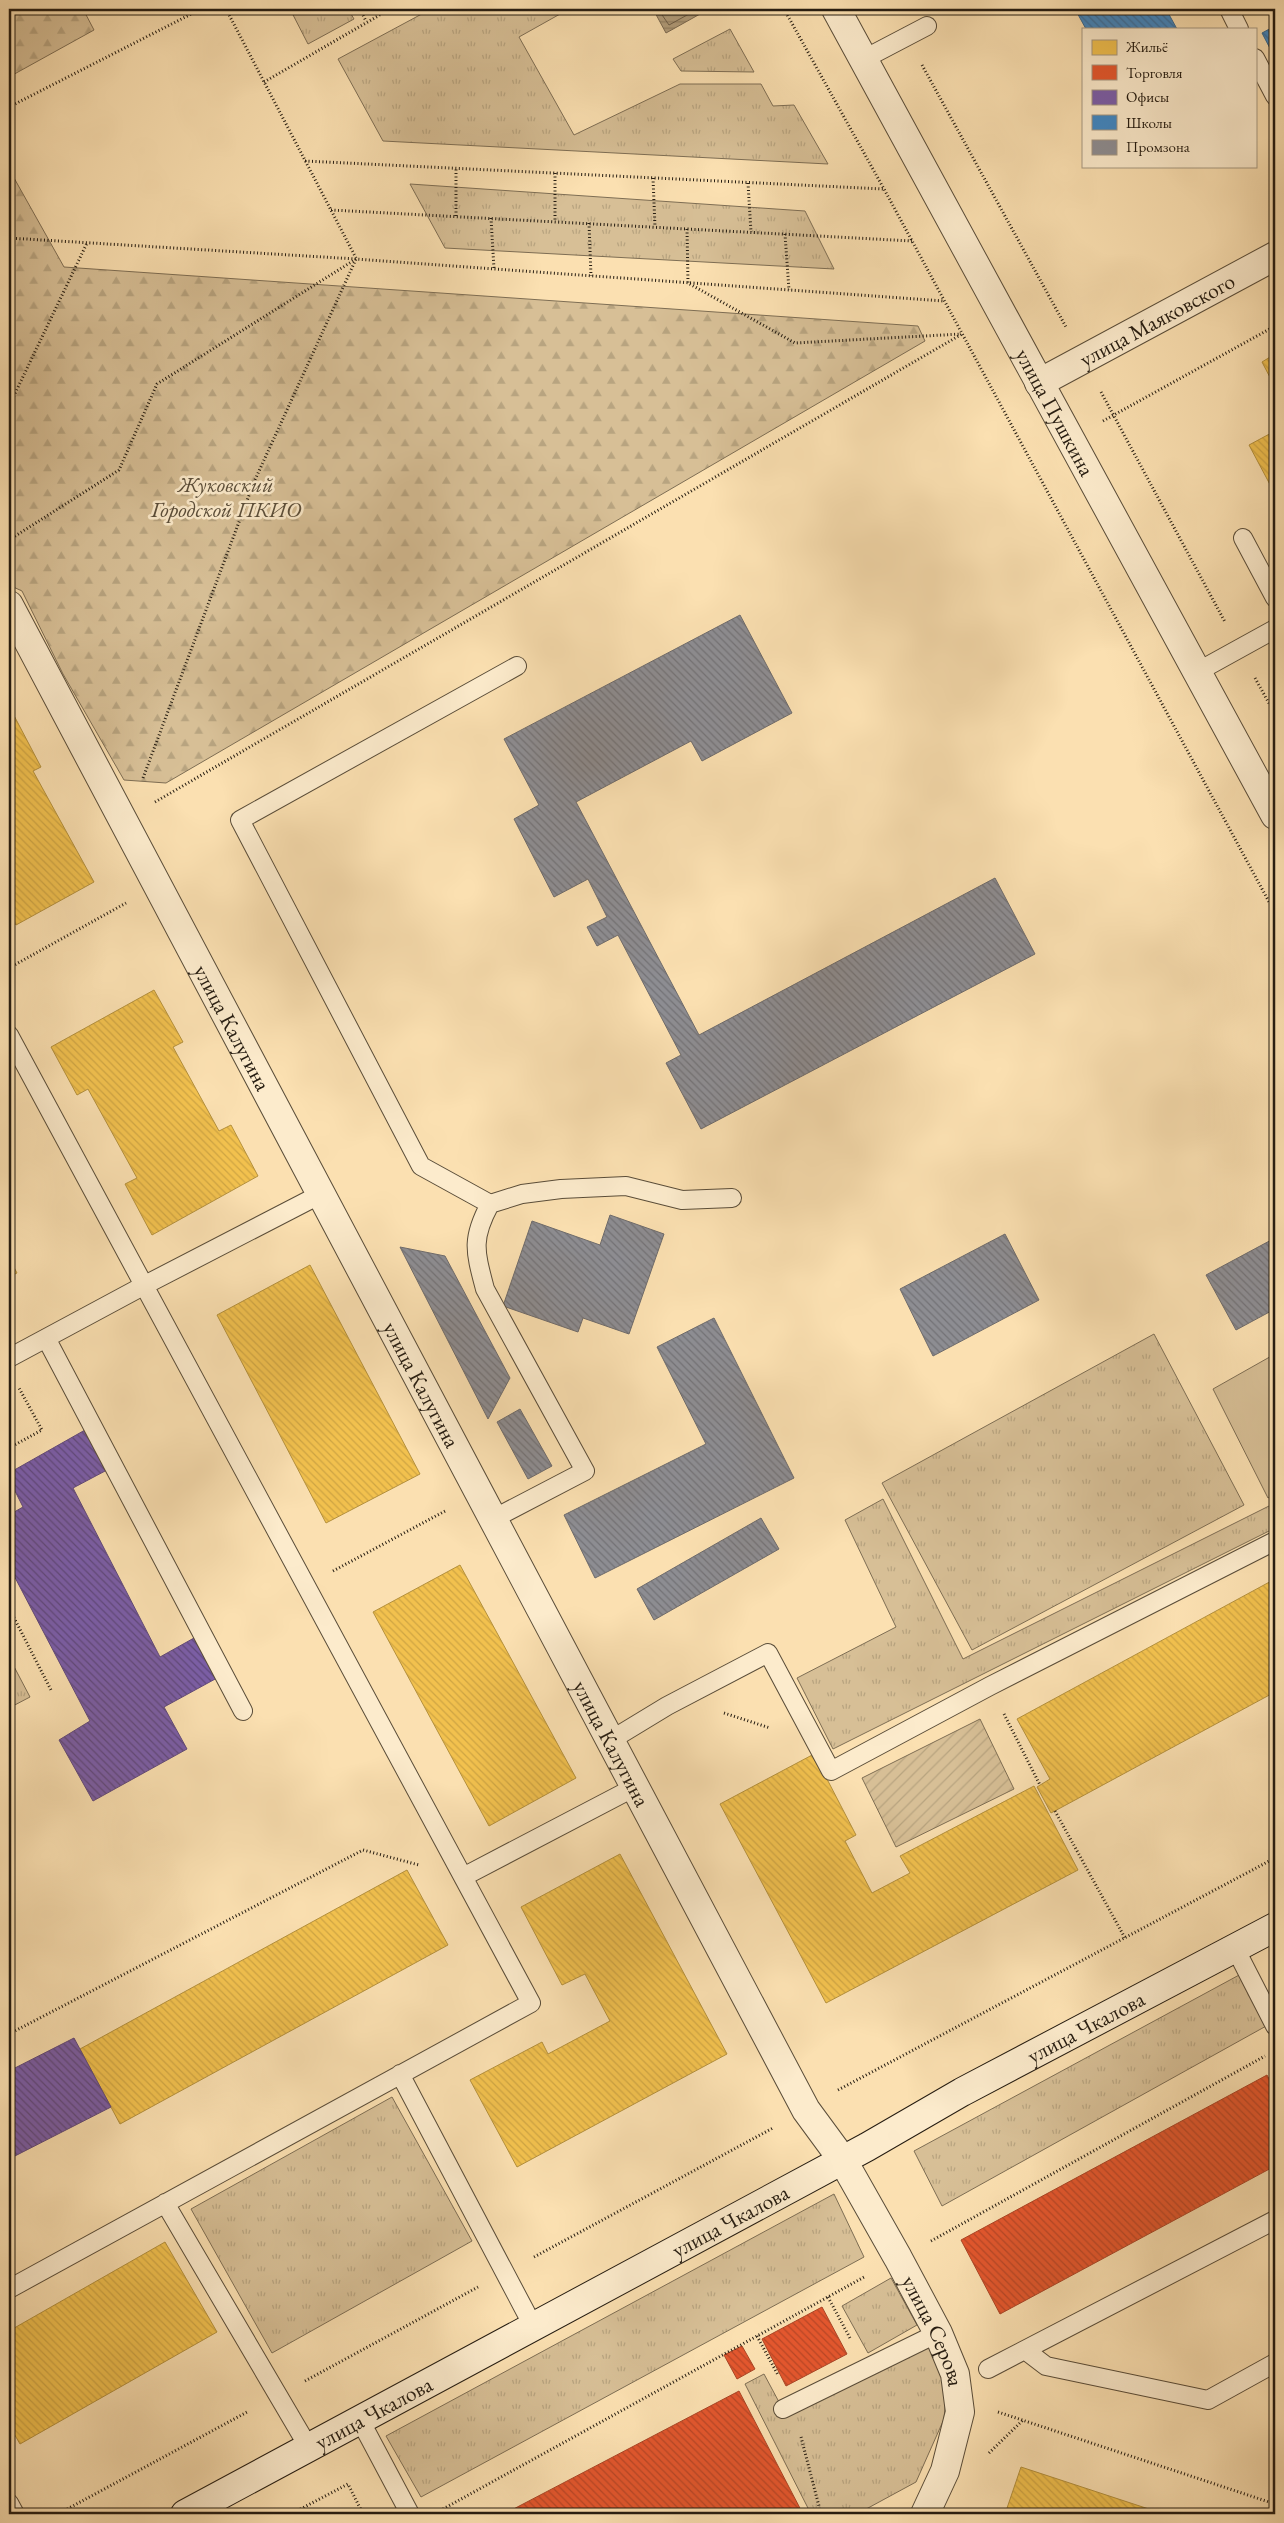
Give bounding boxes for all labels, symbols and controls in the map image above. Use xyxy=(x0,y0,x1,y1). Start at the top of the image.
legend xyxy=(1082,28,1256,168)
text: Жильё xyxy=(1125,37,1168,56)
text: Торговля xyxy=(1126,63,1183,82)
text: Офисы xyxy=(1126,87,1169,106)
text: Школы xyxy=(1126,113,1172,132)
text: Промзона xyxy=(1126,137,1190,156)
street label: улица Маяковского xyxy=(1074,266,1240,373)
street label: улица Пушкина xyxy=(1009,343,1102,481)
park label: Жуковский Городской ПКИО xyxy=(150,470,302,524)
street label: улица Калугина xyxy=(187,959,278,1096)
street label: улица Калугина xyxy=(376,1316,467,1453)
street label: улица Калугина xyxy=(566,1675,657,1812)
street label: улица Чкалова xyxy=(1022,1984,1150,2070)
street label: улица Чкалова xyxy=(666,2177,794,2264)
street label: улица Серова xyxy=(895,2270,971,2388)
street label: улица Чкалова xyxy=(310,2369,437,2456)

